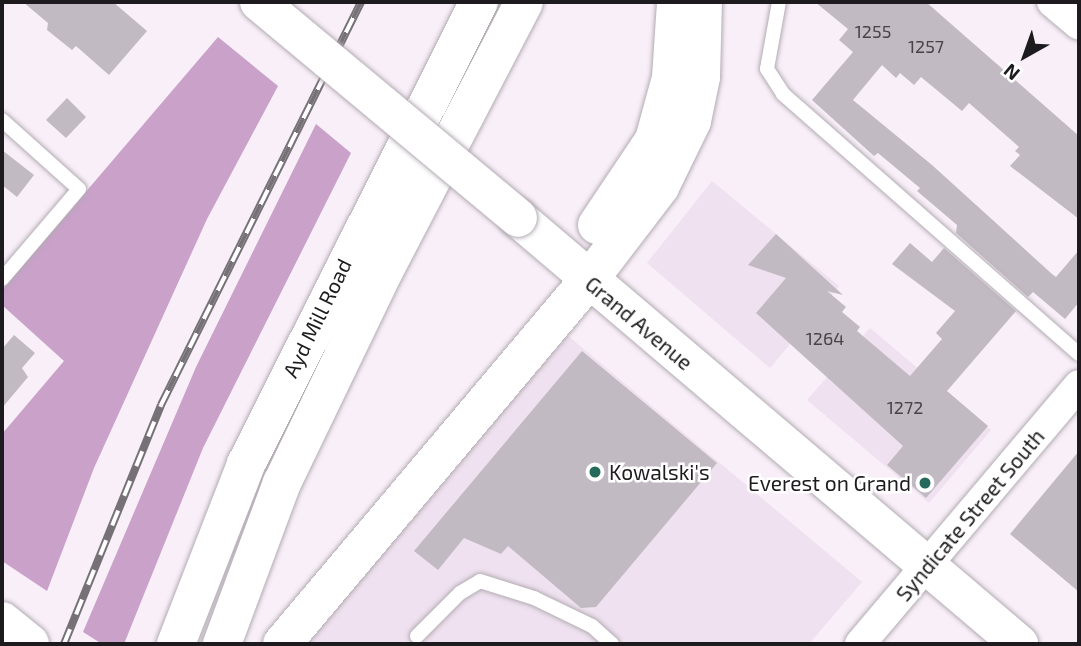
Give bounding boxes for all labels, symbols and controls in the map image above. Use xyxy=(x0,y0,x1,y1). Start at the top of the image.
house number: 1255 xyxy=(855,20,891,42)
north arrow xyxy=(990,21,1060,91)
house number: 1257 xyxy=(908,35,944,57)
text: N xyxy=(999,59,1024,86)
street label: Ayd Mill Road xyxy=(277,254,357,382)
street label: Grand Avenue xyxy=(580,271,698,375)
house number: 1264 xyxy=(806,327,844,349)
house number: 1272 xyxy=(887,396,923,418)
street label: Syndicate Street South xyxy=(891,424,1049,606)
place label: Kowalski's xyxy=(609,459,710,485)
marker: Kowalski's xyxy=(587,464,603,480)
place label: Everest on Grand xyxy=(748,470,911,496)
marker: Everest on Grand xyxy=(917,475,933,491)

